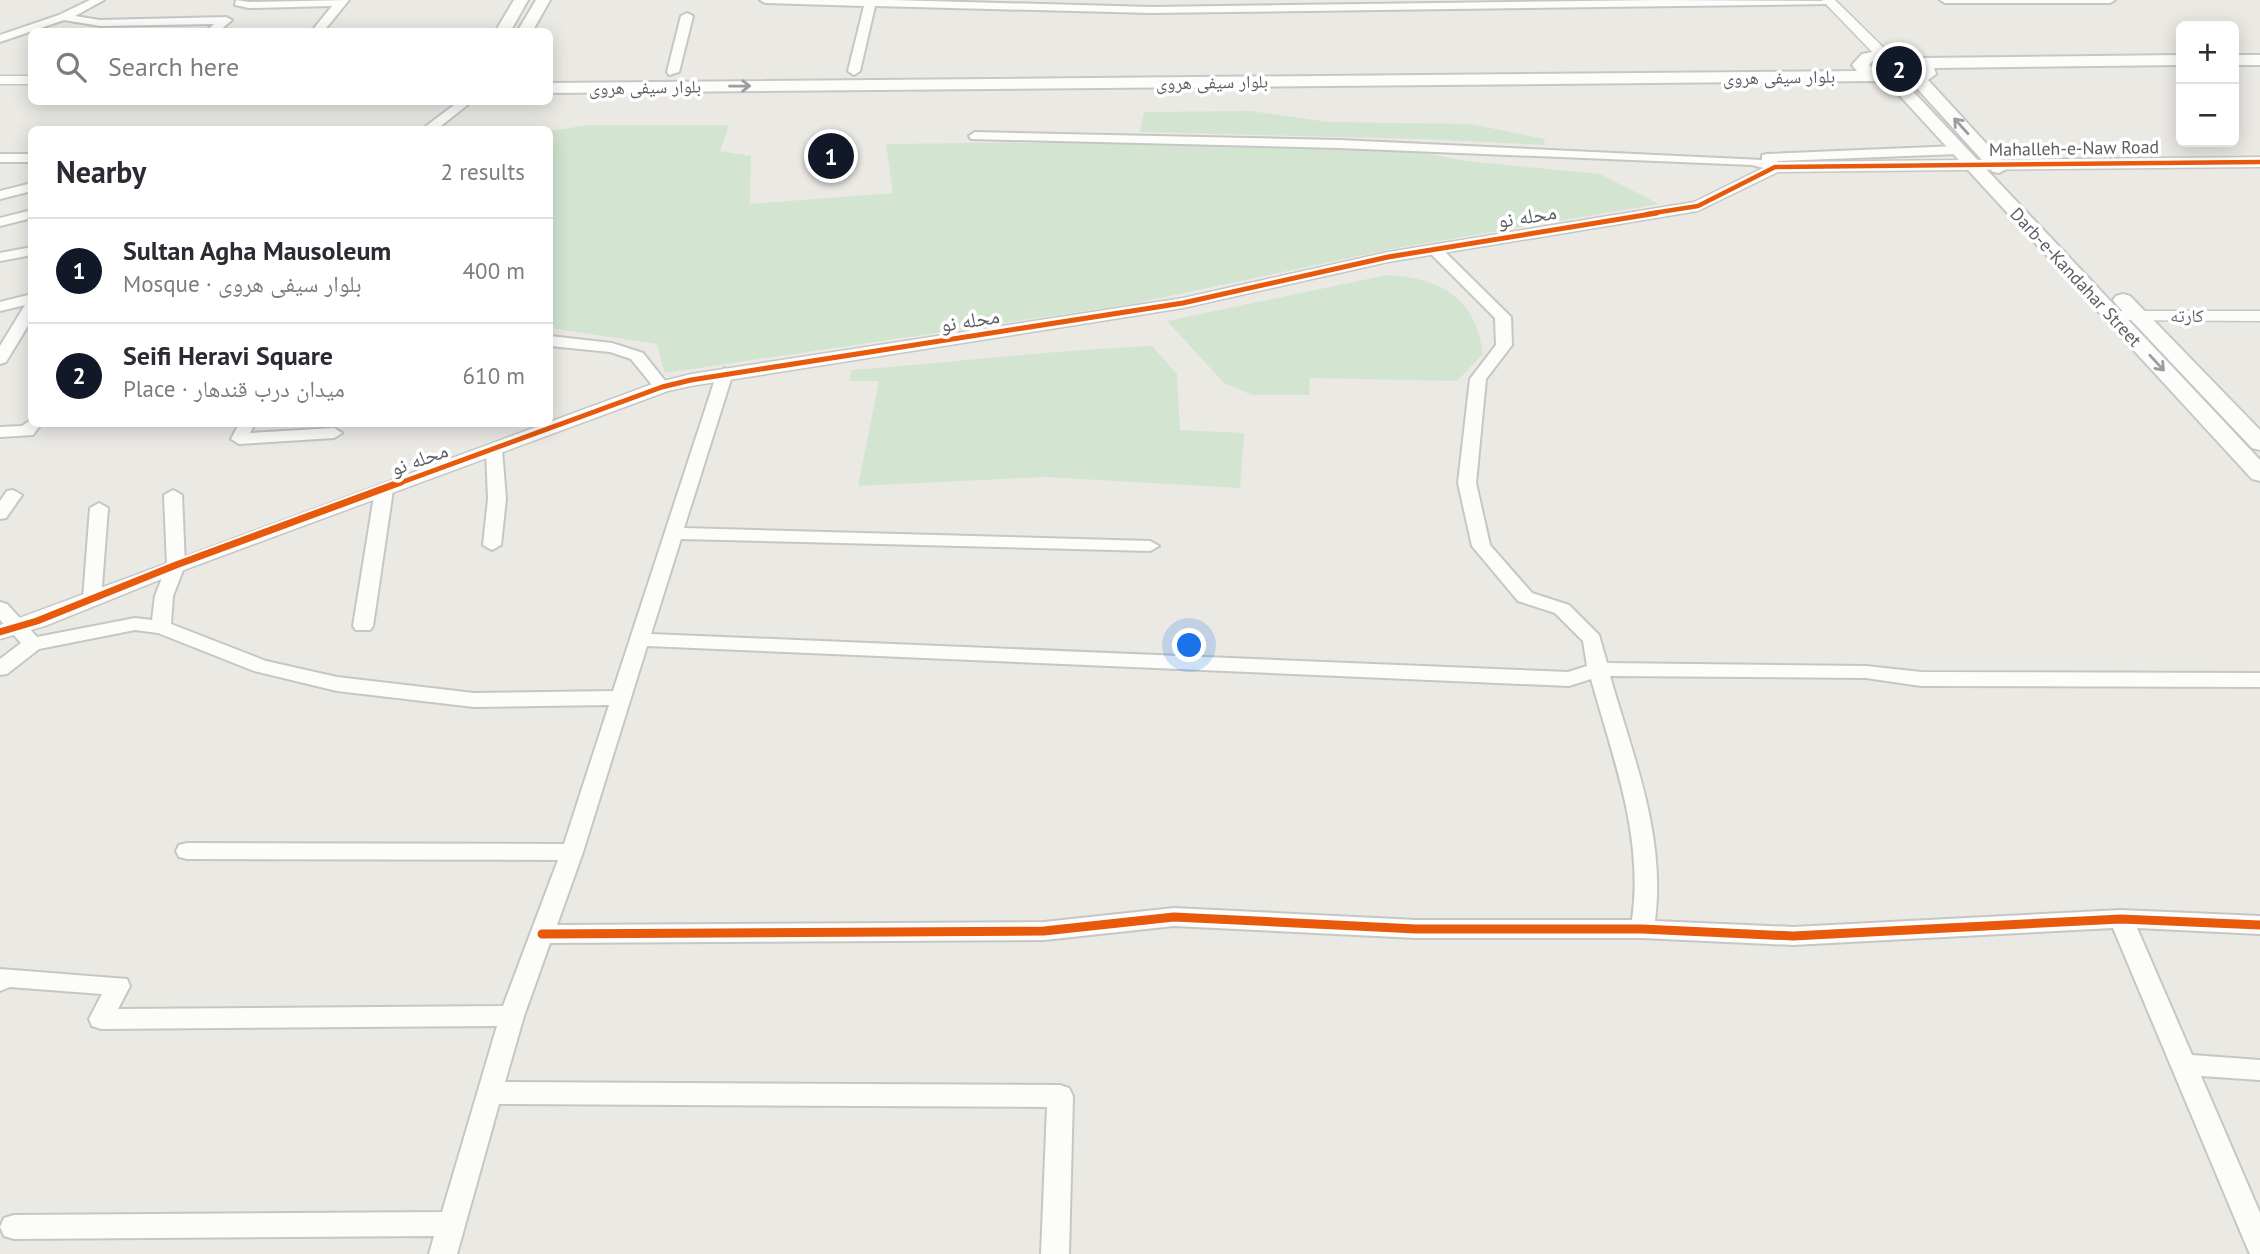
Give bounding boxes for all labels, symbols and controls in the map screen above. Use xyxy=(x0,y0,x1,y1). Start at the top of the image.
map controls xyxy=(2176,21,2239,147)
button: + xyxy=(2176,21,2239,84)
search box xyxy=(28,28,553,105)
pin: 2 xyxy=(1876,43,1922,95)
icon: search xyxy=(52,48,90,86)
text: Search here xyxy=(108,50,239,83)
street label: بلوار سیفی هروی xyxy=(1723,65,1835,89)
street label: بلوار سیفی هروی xyxy=(1156,70,1268,94)
street label: بلوار سیفی هروی xyxy=(589,75,701,99)
one-way arrow xyxy=(728,79,751,93)
button: − xyxy=(2176,84,2239,147)
one-way arrow xyxy=(1953,117,1969,135)
pin: 1 xyxy=(808,130,854,182)
street label: Mahalleh-e-Naw Road xyxy=(1989,135,2159,161)
text: Nearby xyxy=(56,152,146,191)
text: 2 results xyxy=(441,157,525,186)
street label: محله نو xyxy=(1496,198,1558,234)
street label: Darb-e-Kandahar Street xyxy=(2005,203,2147,351)
text: Sultan Agha Mausoleum xyxy=(123,234,391,267)
text: 1 xyxy=(72,256,86,285)
text: 400 m xyxy=(463,256,525,285)
text: Mosque · بلوار سیفی هروی xyxy=(123,269,362,298)
street label: محله نو xyxy=(939,302,1001,338)
street label: کارته xyxy=(2170,304,2204,327)
text: Seifi Heravi Square xyxy=(123,339,333,372)
one-way arrow xyxy=(2149,354,2165,372)
text: 2 xyxy=(72,361,86,390)
text: 610 m xyxy=(463,361,525,390)
text: Place · میدان درب قندهار xyxy=(123,374,345,403)
street label: محله نو xyxy=(386,436,452,482)
your location xyxy=(1172,628,1206,662)

